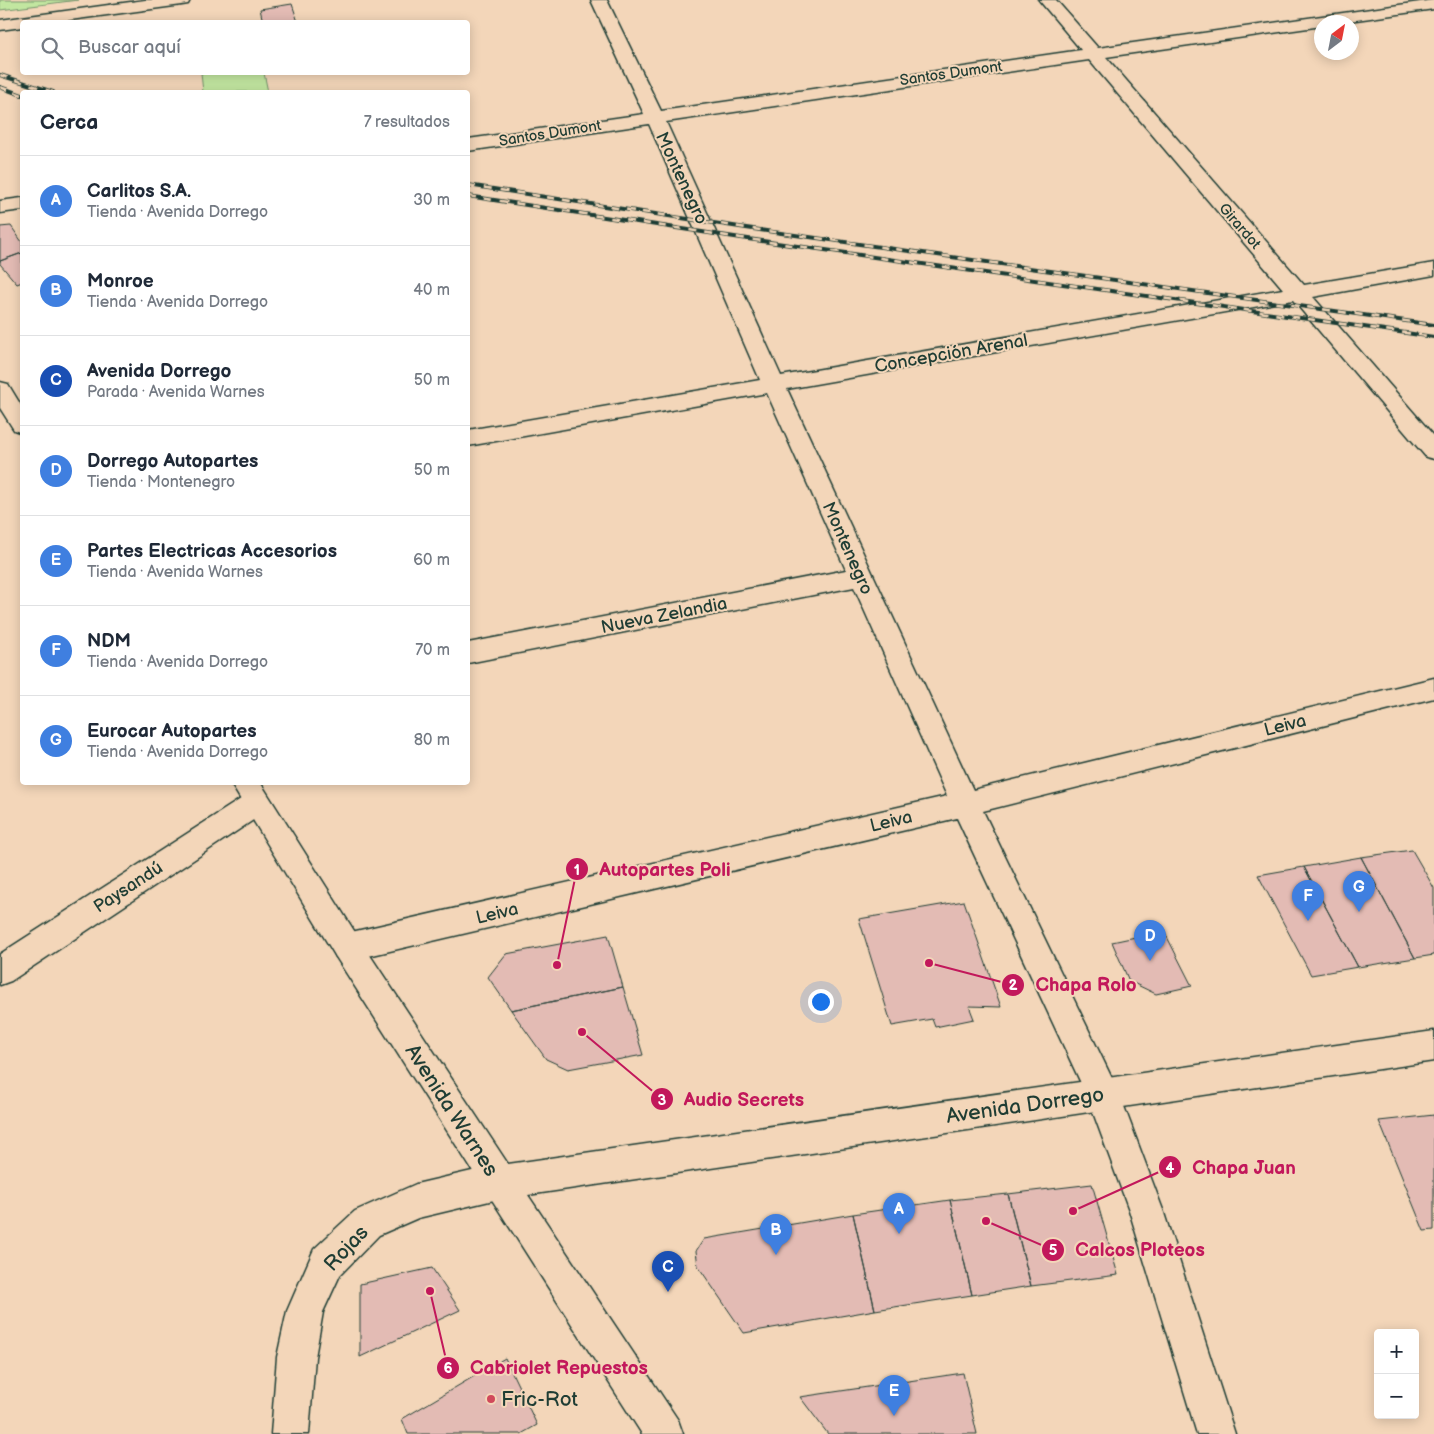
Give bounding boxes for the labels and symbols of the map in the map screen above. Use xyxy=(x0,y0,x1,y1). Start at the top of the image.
north arrow xyxy=(1314,15,1359,60)
street label: Santos Dumont xyxy=(899,57,1004,90)
street label: Santos Dumont xyxy=(497,116,603,151)
street label: Montenegro xyxy=(651,129,712,228)
street label: Girardot xyxy=(1214,199,1265,254)
street label: Concepción Arenal xyxy=(873,330,1029,377)
street label: Montenegro xyxy=(818,499,877,598)
street label: Nueva Zelandia xyxy=(599,593,729,638)
street label: Leiva xyxy=(1262,710,1308,741)
street label: Leiva xyxy=(868,806,914,837)
callout: Autopartes Poli xyxy=(564,852,741,886)
street label: Paysandú xyxy=(90,857,167,918)
text: Autopartes Poli xyxy=(598,859,731,882)
text: 1 xyxy=(574,861,580,880)
pin: G xyxy=(1343,871,1375,912)
pin: F xyxy=(1292,880,1324,921)
street label: Leiva xyxy=(474,898,520,929)
pin: D xyxy=(1134,920,1166,961)
callout: Chapa Rolo xyxy=(1001,968,1147,1002)
text: Chapa Rolo xyxy=(1035,974,1137,997)
text: 2 xyxy=(1009,976,1018,995)
your location xyxy=(808,989,834,1015)
street label: Avenida Warnes xyxy=(400,1040,504,1181)
callout: Audio Secrets xyxy=(649,1082,815,1116)
street label: Avenida Dorrego xyxy=(945,1082,1106,1129)
text: Audio Secrets xyxy=(683,1089,804,1112)
text: 3 xyxy=(658,1091,667,1110)
callout: Chapa Juan xyxy=(1157,1150,1306,1184)
text: Chapa Juan xyxy=(1192,1157,1296,1180)
text: 4 xyxy=(1166,1159,1175,1178)
pin: A xyxy=(883,1193,915,1234)
pin: B xyxy=(760,1214,792,1255)
street label: Rojas xyxy=(319,1220,374,1277)
callout: Calcos Ploteos xyxy=(1040,1233,1215,1267)
text: Calcos Ploteos xyxy=(1075,1239,1205,1262)
text: 5 xyxy=(1049,1241,1058,1260)
pin: C xyxy=(652,1251,684,1292)
callout: Cabriolet Repuestos xyxy=(435,1351,658,1385)
text: Cabriolet Repuestos xyxy=(470,1357,648,1380)
text: 6 xyxy=(443,1359,453,1378)
pin: E xyxy=(878,1375,910,1416)
place label: Fric-Rot xyxy=(501,1387,578,1412)
marker: Fric-Rot xyxy=(485,1393,497,1405)

